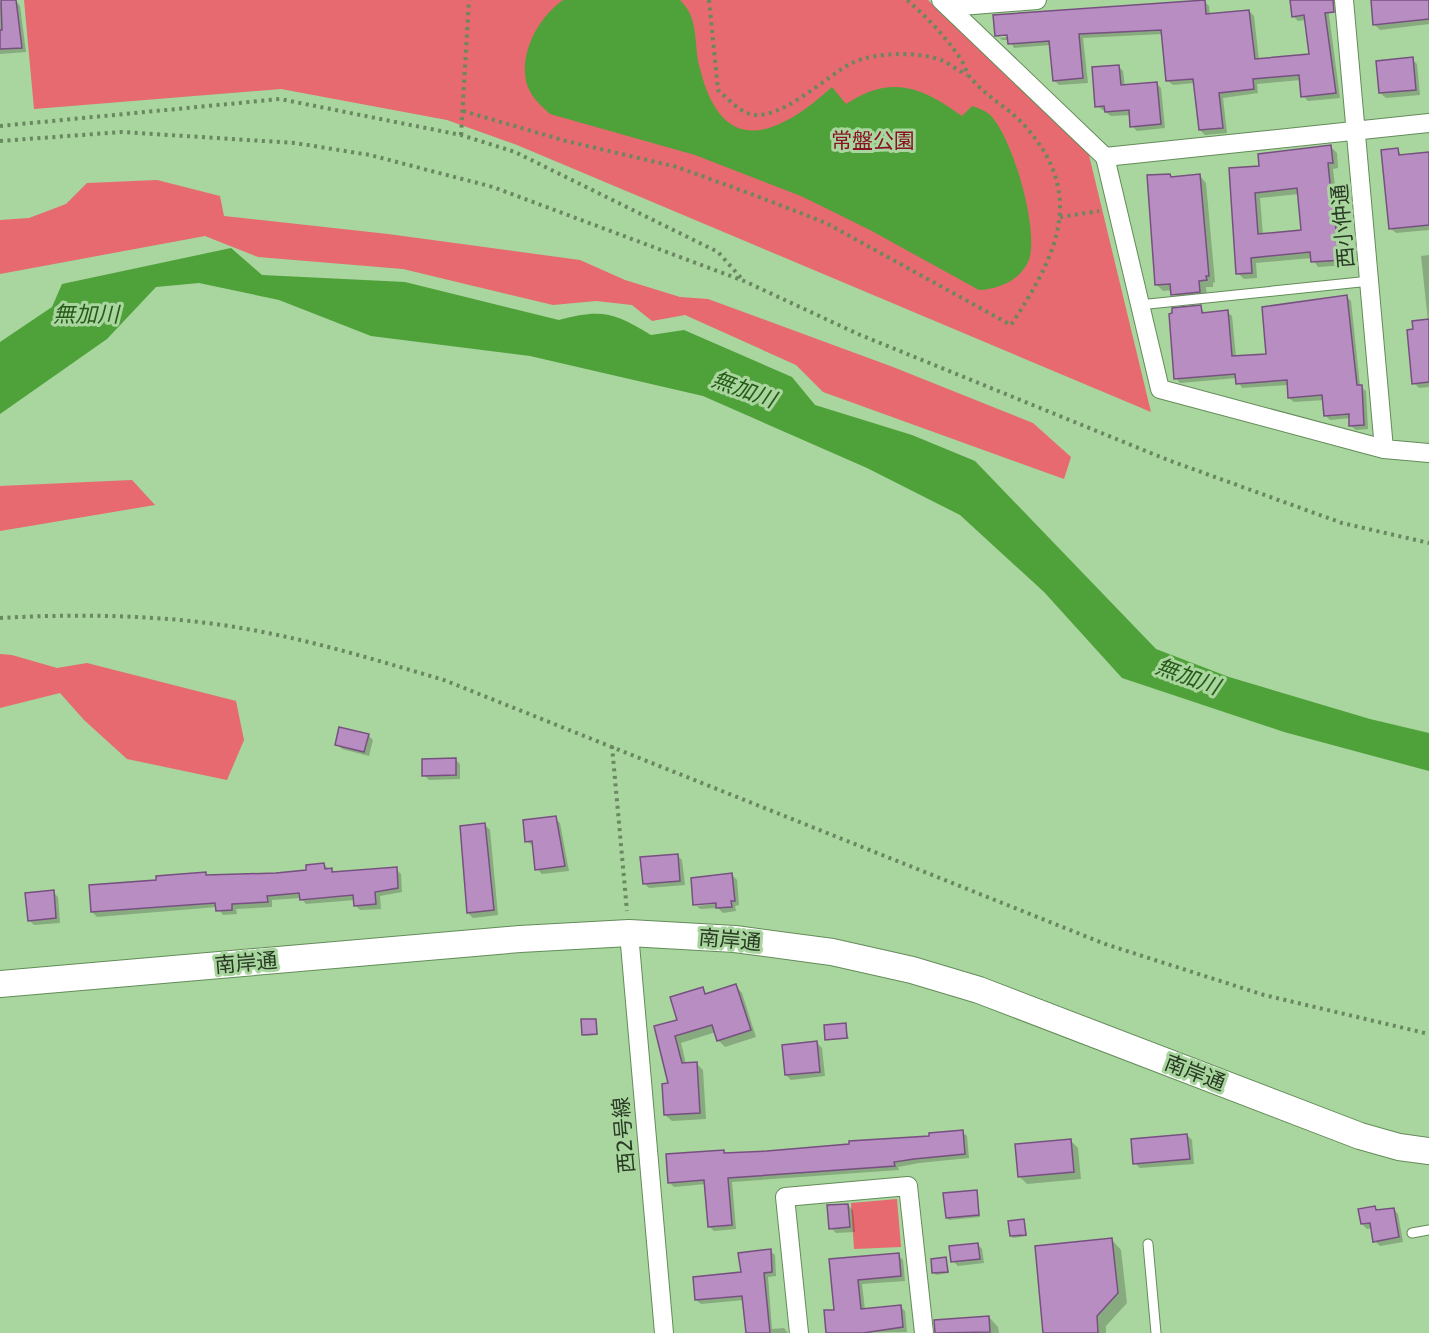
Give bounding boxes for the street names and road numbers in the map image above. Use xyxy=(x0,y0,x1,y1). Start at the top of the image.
street label: 西小仲通 xyxy=(1327,183,1359,269)
street label: 南岸通 xyxy=(698,925,762,955)
street label: 南岸通 xyxy=(214,948,278,978)
street label: 南岸通 xyxy=(1161,1051,1229,1095)
street label: 西2号線 xyxy=(609,1096,639,1174)

